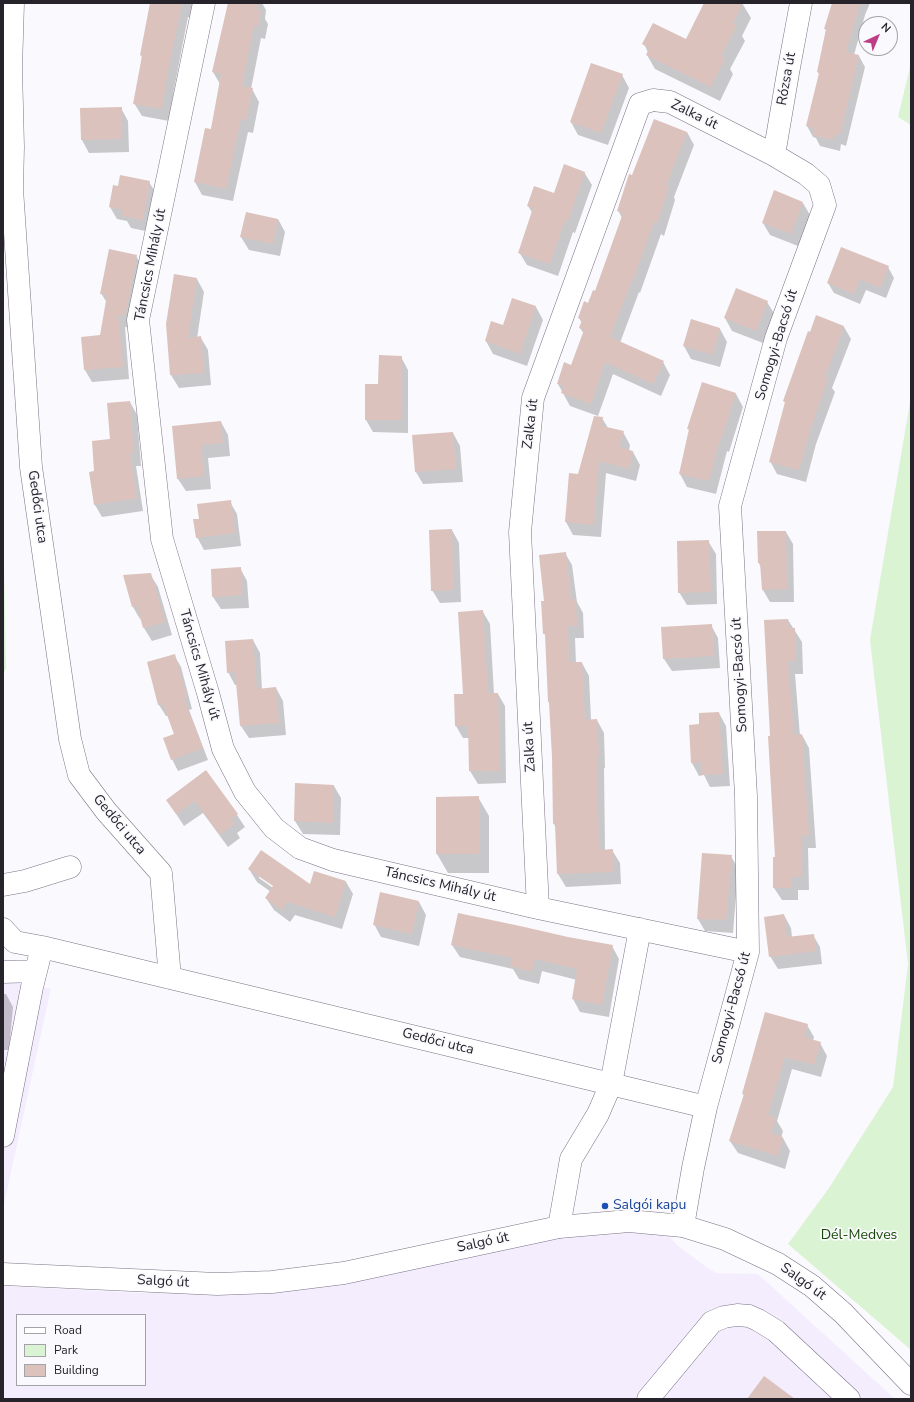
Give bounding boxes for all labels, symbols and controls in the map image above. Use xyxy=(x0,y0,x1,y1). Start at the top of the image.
north arrow xyxy=(858,16,898,56)
text: N xyxy=(878,19,894,36)
street label: Rózsa út xyxy=(774,51,800,107)
street label: Zalka út xyxy=(668,96,720,134)
street label: Táncsics Mihály út xyxy=(132,207,170,323)
street label: Somogyi-Bacsó út xyxy=(752,288,802,402)
street label: Zalka út xyxy=(520,398,542,450)
street label: Gedőci utca xyxy=(24,469,50,545)
street label: Táncsics Mihály út xyxy=(175,608,223,722)
street label: Somogyi-Bacsó út xyxy=(729,617,751,733)
street label: Zalka út xyxy=(520,721,540,773)
street label: Gedőci utca xyxy=(89,791,149,859)
street label: Táncsics Mihály út xyxy=(383,864,497,906)
street label: Somogyi-Bacsó út xyxy=(709,950,755,1066)
street label: Gedőci utca xyxy=(400,1025,476,1059)
place label: Salgói kapu xyxy=(613,1198,686,1214)
marker: Salgói kapu xyxy=(600,1201,610,1211)
park label: Dél-Medves xyxy=(821,1228,897,1244)
street label: Salgó út xyxy=(456,1229,510,1257)
street label: Salgó út xyxy=(777,1260,829,1304)
street label: Salgó út xyxy=(136,1272,190,1292)
legend xyxy=(16,1314,146,1386)
text: Road xyxy=(54,1322,82,1338)
text: Park xyxy=(54,1342,78,1358)
text: Building xyxy=(54,1362,99,1378)

